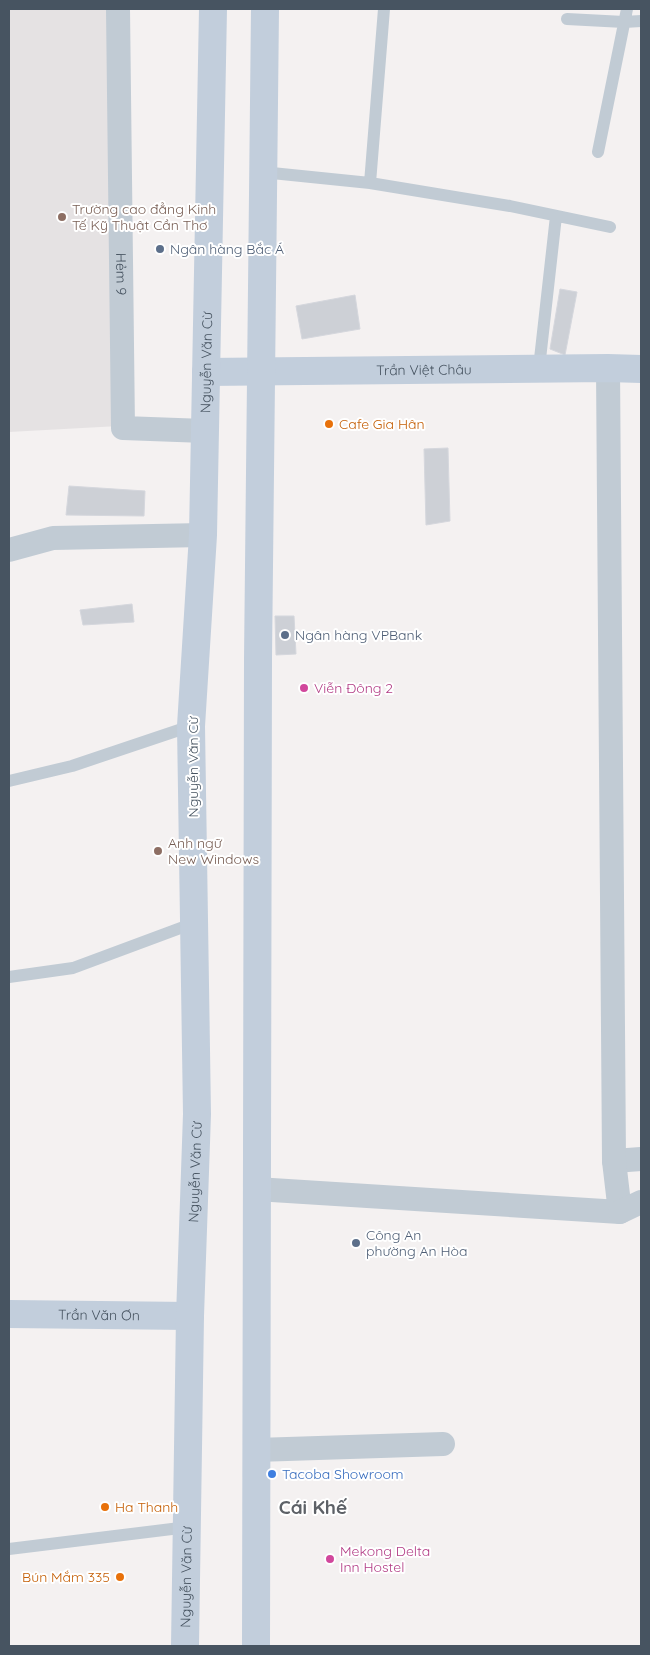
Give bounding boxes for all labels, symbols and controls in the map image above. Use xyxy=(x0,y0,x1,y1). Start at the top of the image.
place label: Trường cao đẳng Kinh Tế Kỹ Thuật Cần Thơ xyxy=(72,200,216,234)
marker: Trường cao đẳng Kinh Tế Kỹ Thuật Cần Thơ xyxy=(56,211,68,223)
place label: Ngân hàng Bắc Á xyxy=(170,240,284,258)
marker: Ngân hàng Bắc Á xyxy=(154,243,166,255)
street label: Hẻm 9 xyxy=(112,253,130,295)
street label: Nguyễn Văn Cừ xyxy=(196,311,216,413)
street label: Trần Việt Châu xyxy=(376,360,472,379)
place label: Cafe Gia Hân xyxy=(339,415,425,433)
marker: Cafe Gia Hân xyxy=(323,418,335,430)
place label: Ngân hàng VPBank xyxy=(295,626,422,644)
marker: Ngân hàng VPBank xyxy=(279,629,291,641)
place label: Viễn Đông 2 xyxy=(314,679,393,697)
marker: Viễn Đông 2 xyxy=(298,682,310,694)
street label: Nguyễn Văn Cừ xyxy=(184,715,202,818)
place label: Anh ngữ New Windows xyxy=(168,834,259,868)
marker: Anh ngữ New Windows xyxy=(152,845,164,857)
street label: Nguyễn Văn Cừ xyxy=(184,1120,206,1223)
place label: Công An phường An Hòa xyxy=(366,1226,468,1260)
marker: Công An phường An Hòa xyxy=(350,1237,362,1249)
street label: Trần Văn Ơn xyxy=(58,1306,140,1324)
place label: Tacoba Showroom xyxy=(282,1465,404,1483)
marker: Tacoba Showroom xyxy=(266,1468,278,1480)
district label: Cái Khế xyxy=(279,1495,347,1519)
place label: Ha Thanh xyxy=(115,1498,178,1516)
marker: Ha Thanh xyxy=(99,1501,111,1513)
street label: Nguyễn Văn Cừ xyxy=(176,1525,196,1628)
place label: Mekong Delta Inn Hostel xyxy=(340,1542,430,1576)
marker: Mekong Delta Inn Hostel xyxy=(324,1553,336,1565)
place label: Bún Mắm 335 xyxy=(22,1568,110,1586)
marker: Bún Mắm 335 xyxy=(114,1571,126,1583)

